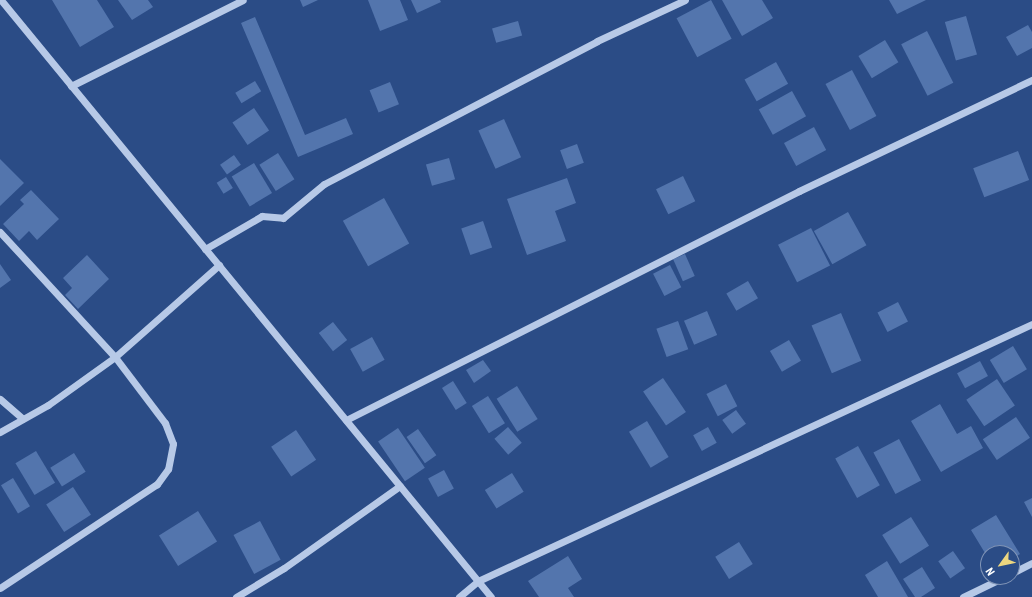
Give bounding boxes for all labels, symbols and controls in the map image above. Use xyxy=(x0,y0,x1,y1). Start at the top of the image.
north arrow xyxy=(980,545,1020,585)
text: N xyxy=(983,565,998,578)

